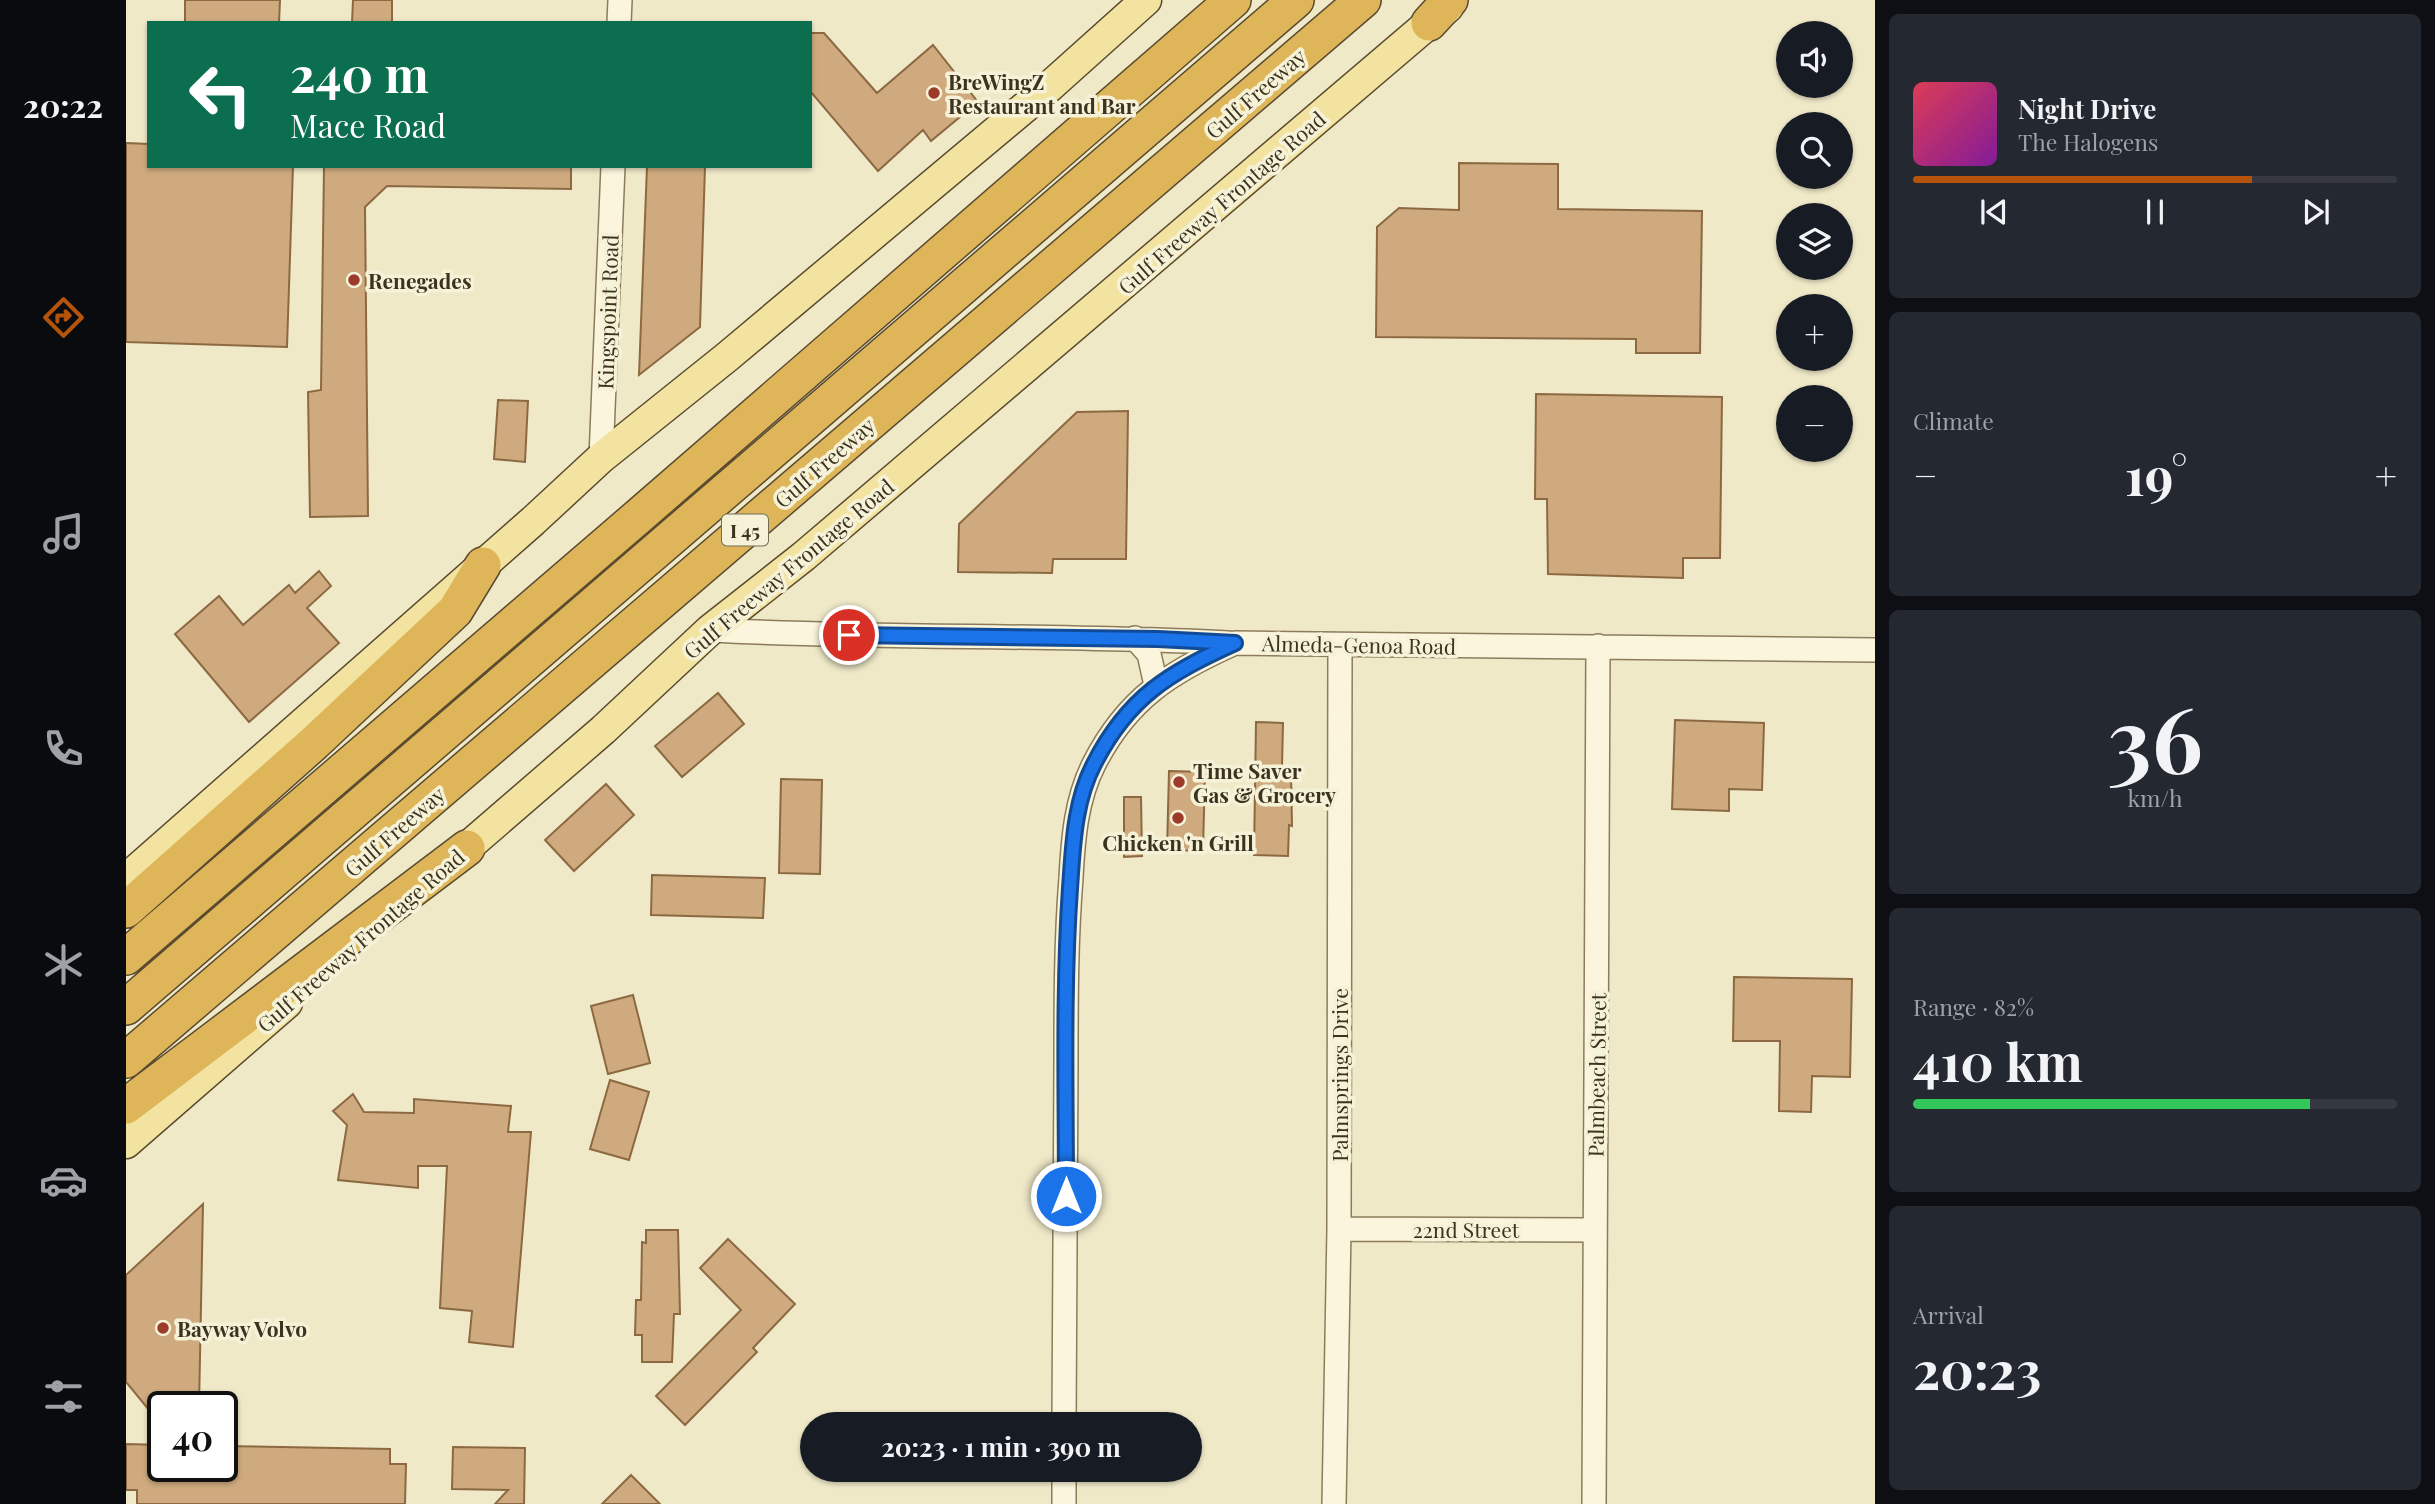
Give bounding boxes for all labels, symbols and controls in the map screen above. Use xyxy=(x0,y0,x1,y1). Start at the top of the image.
map controls xyxy=(1776,21,1853,462)
button: sound xyxy=(1776,21,1853,98)
text: 240 m xyxy=(290,40,429,105)
street label: Gulf Freeway xyxy=(1199,41,1311,144)
icon: left xyxy=(175,49,266,140)
place label: BreWingZ Restaurant and Bar xyxy=(948,67,1136,119)
text: 20:22 xyxy=(23,83,103,126)
marker: BreWingZ Restaurant and Bar xyxy=(926,85,942,101)
text: Night Drive xyxy=(2018,91,2156,126)
text: Mace Road xyxy=(290,103,446,146)
street label: Gulf Freeway Frontage Road xyxy=(1111,104,1331,300)
button: search xyxy=(1776,112,1853,189)
text: The Halogens xyxy=(2018,126,2158,157)
icon: previous xyxy=(1975,193,2013,231)
icon: pause xyxy=(2136,193,2174,231)
icon: next xyxy=(2297,193,2335,231)
button: layers xyxy=(1776,203,1853,280)
street label: Kingspoint Road xyxy=(590,234,624,390)
place label: Renegades xyxy=(368,266,472,294)
marker: Renegades xyxy=(346,272,362,288)
icon: directions xyxy=(39,293,88,342)
button: + xyxy=(1776,294,1853,371)
button: − xyxy=(1776,385,1853,462)
text: Climate xyxy=(1913,405,1994,436)
street label: Gulf Freeway xyxy=(768,410,880,513)
text: 19° xyxy=(2125,440,2188,509)
text: − xyxy=(1913,449,1938,500)
text: + xyxy=(2375,449,2397,500)
street label: Gulf Freeway Frontage Road xyxy=(677,472,899,664)
icon: music xyxy=(39,509,88,558)
road number: I 45 xyxy=(722,514,768,545)
pin xyxy=(819,605,879,665)
icon: arrive xyxy=(830,616,868,654)
street label: Almeda-Genoa Road xyxy=(1261,628,1456,660)
text: 36 xyxy=(2107,676,2203,797)
icon: phone xyxy=(39,724,88,773)
place label: Time Saver Gas & Grocery xyxy=(1193,756,1336,808)
marker: Time Saver Gas & Grocery xyxy=(1171,774,1187,790)
street label: Gulf Freeway xyxy=(338,779,450,882)
text: km/h xyxy=(2127,782,2183,813)
marker: Chicken 'n Grill xyxy=(1170,810,1186,826)
place label: Chicken 'n Grill xyxy=(1102,828,1254,856)
street label: Gulf Freeway Frontage Road xyxy=(250,842,470,1038)
icon: climate xyxy=(39,940,88,989)
street label: Palmsprings Drive xyxy=(1325,988,1353,1162)
text: Range · 82% xyxy=(1913,991,2034,1022)
street label: Palmbeach Street xyxy=(1581,992,1611,1157)
text: 410 km xyxy=(1913,1026,2083,1095)
icon: car xyxy=(39,1156,88,1205)
position arrow xyxy=(1029,1159,1103,1233)
street label: 22nd Street xyxy=(1413,1215,1520,1243)
text: Arrival xyxy=(1913,1299,1984,1330)
place label: Bayway Volvo xyxy=(177,1314,307,1342)
marker: Bayway Volvo xyxy=(155,1320,171,1336)
text: 20:23 xyxy=(1913,1334,2041,1403)
icon: filters xyxy=(39,1372,88,1421)
speed limit sign: 40 xyxy=(147,1391,238,1482)
text: 20:23 · 1 min · 390 m xyxy=(881,1429,1121,1464)

